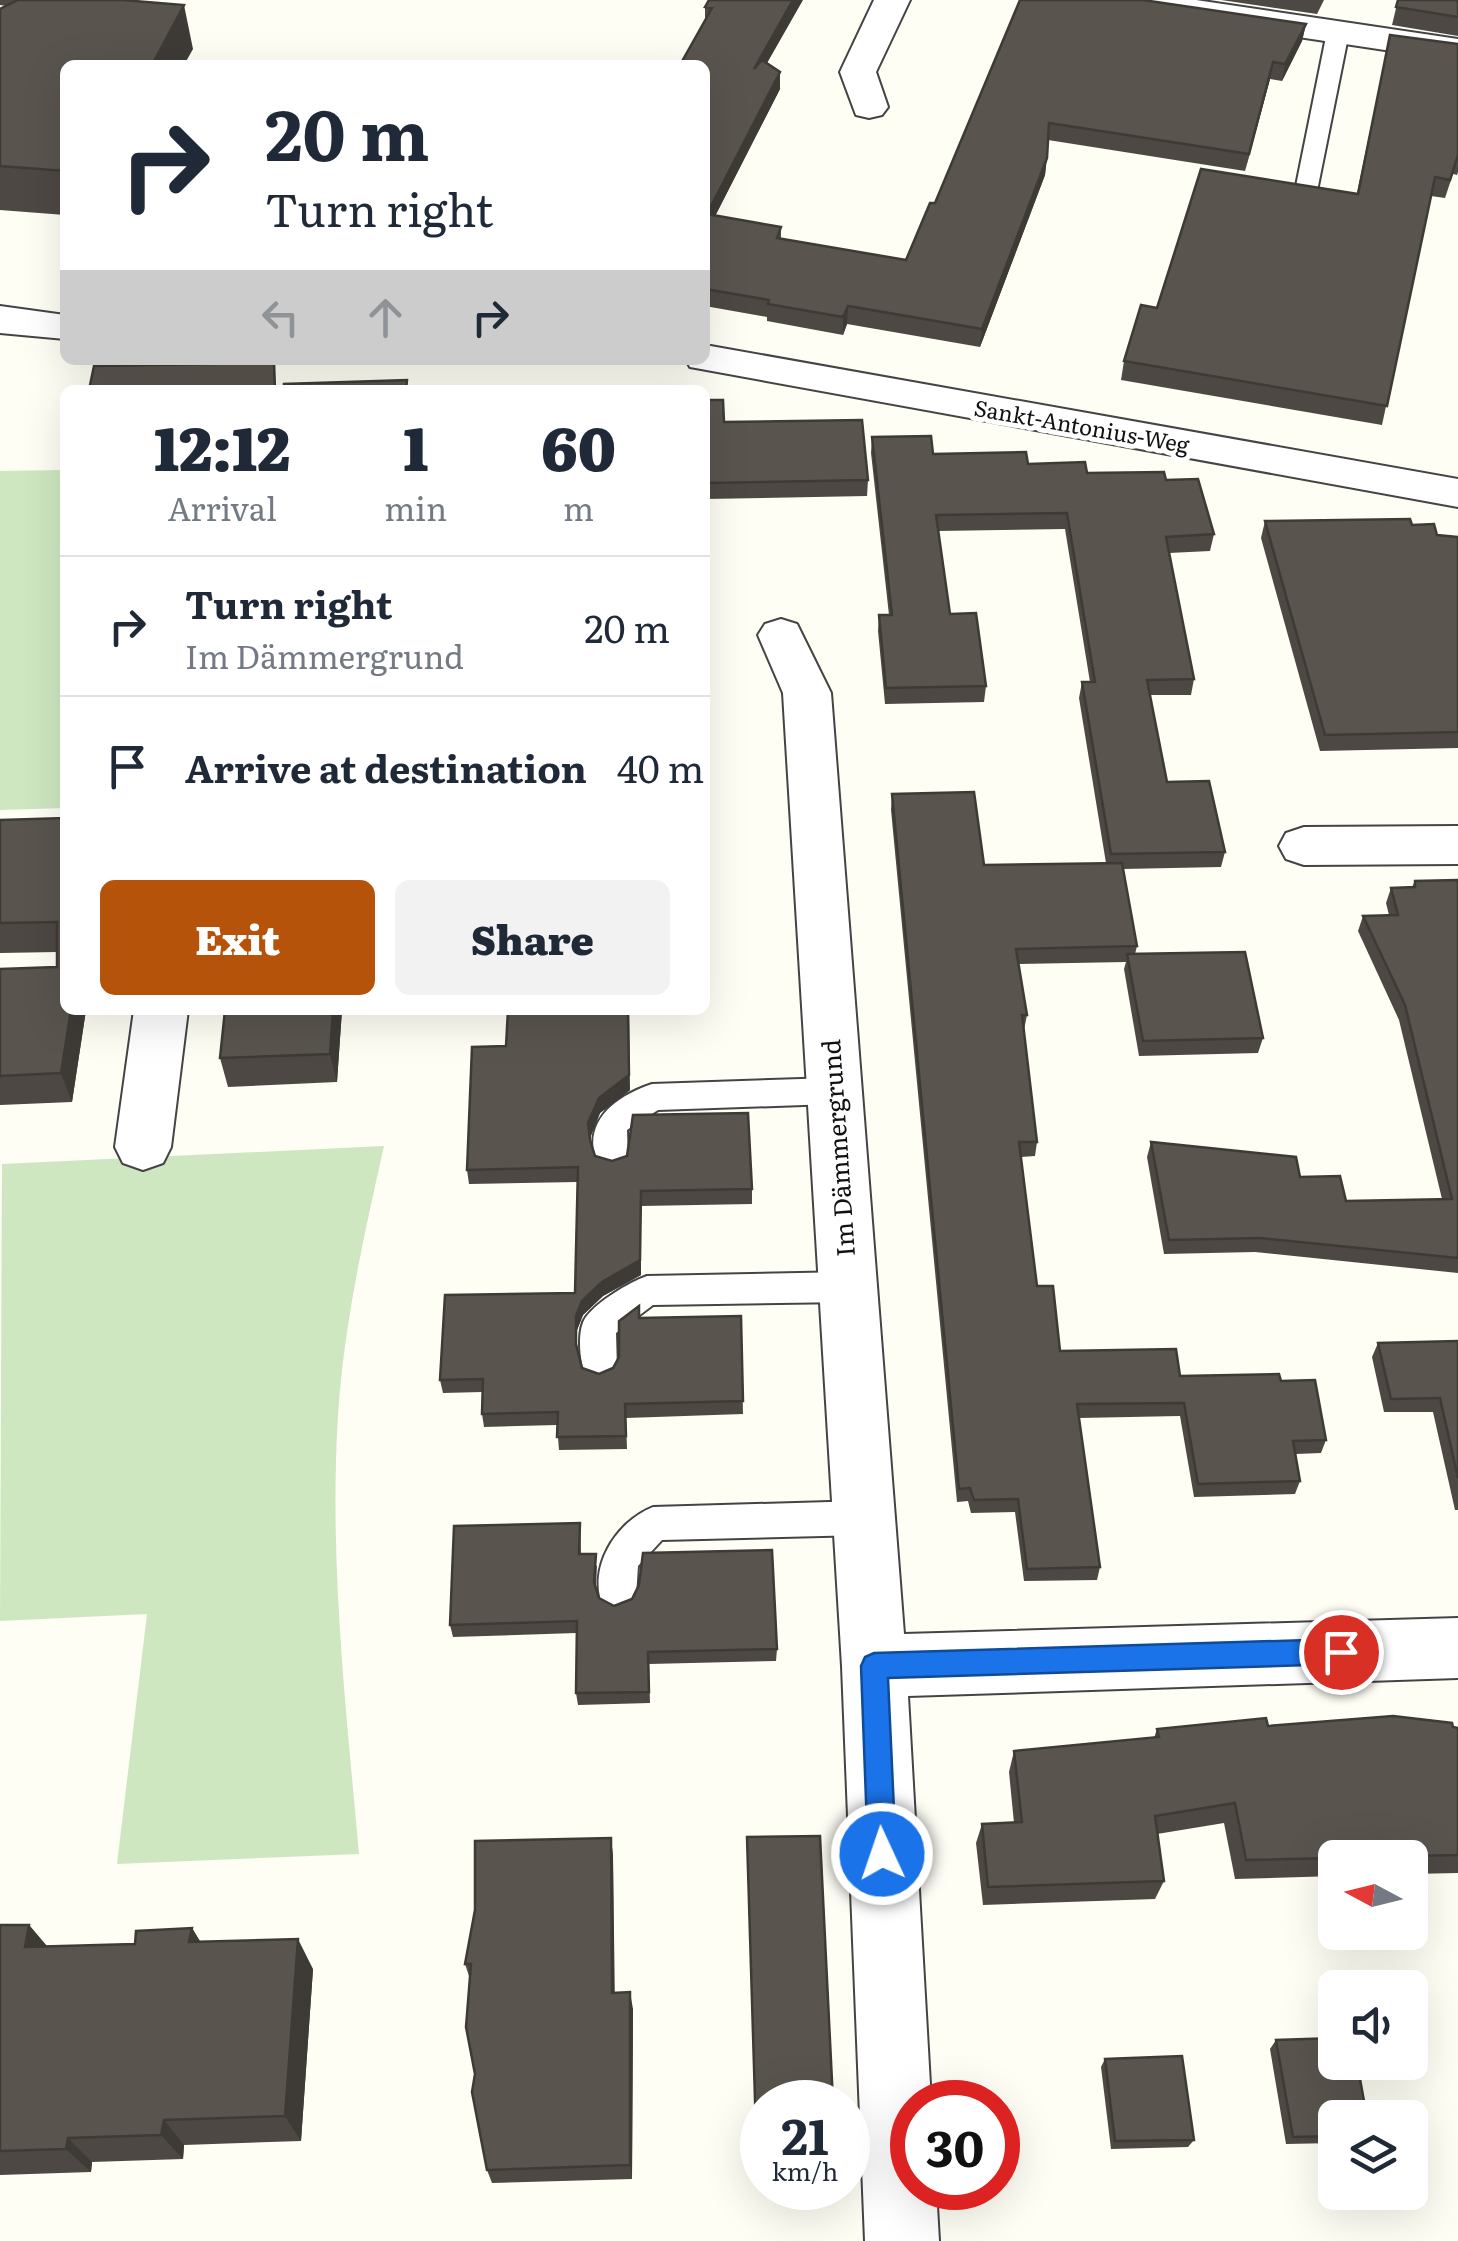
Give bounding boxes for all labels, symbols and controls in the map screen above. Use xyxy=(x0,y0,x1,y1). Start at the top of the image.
text: 20 m xyxy=(265,79,430,183)
icon: right xyxy=(100,100,230,230)
text: Turn right xyxy=(265,174,493,241)
icon: left xyxy=(253,290,308,345)
icon: ahead xyxy=(358,290,413,345)
icon: right xyxy=(463,290,518,345)
street label: Sankt-Antonius-Weg xyxy=(972,390,1193,460)
text: 12:12 xyxy=(154,400,290,489)
text: 1 xyxy=(403,400,428,489)
text: 60 xyxy=(541,400,616,489)
text: Arrival xyxy=(167,483,277,531)
text: min xyxy=(384,483,447,531)
text: m xyxy=(563,483,594,531)
text: Turn right xyxy=(185,574,392,631)
text: 20 m xyxy=(584,598,670,655)
icon: right xyxy=(100,599,155,654)
text: Im Dämmergrund xyxy=(185,631,464,679)
text: Arrive at destination xyxy=(185,738,587,795)
text: 40 m xyxy=(617,738,704,795)
icon: arrive xyxy=(100,739,155,794)
button: Exit xyxy=(100,880,375,995)
button: Share xyxy=(395,880,670,995)
street label: Im Dämmergrund xyxy=(811,1038,863,1258)
pin xyxy=(1299,1610,1384,1695)
icon: arrive xyxy=(1314,1625,1369,1680)
position arrow xyxy=(830,1802,934,1906)
north arrow xyxy=(1318,1840,1428,1950)
map controls xyxy=(1318,1840,1428,2210)
button: sound xyxy=(1318,1970,1428,2080)
speed limit sign: 30 xyxy=(890,2080,1020,2210)
text: 21 xyxy=(781,2096,829,2170)
button: layers xyxy=(1318,2100,1428,2210)
text: km/h xyxy=(772,2152,838,2189)

